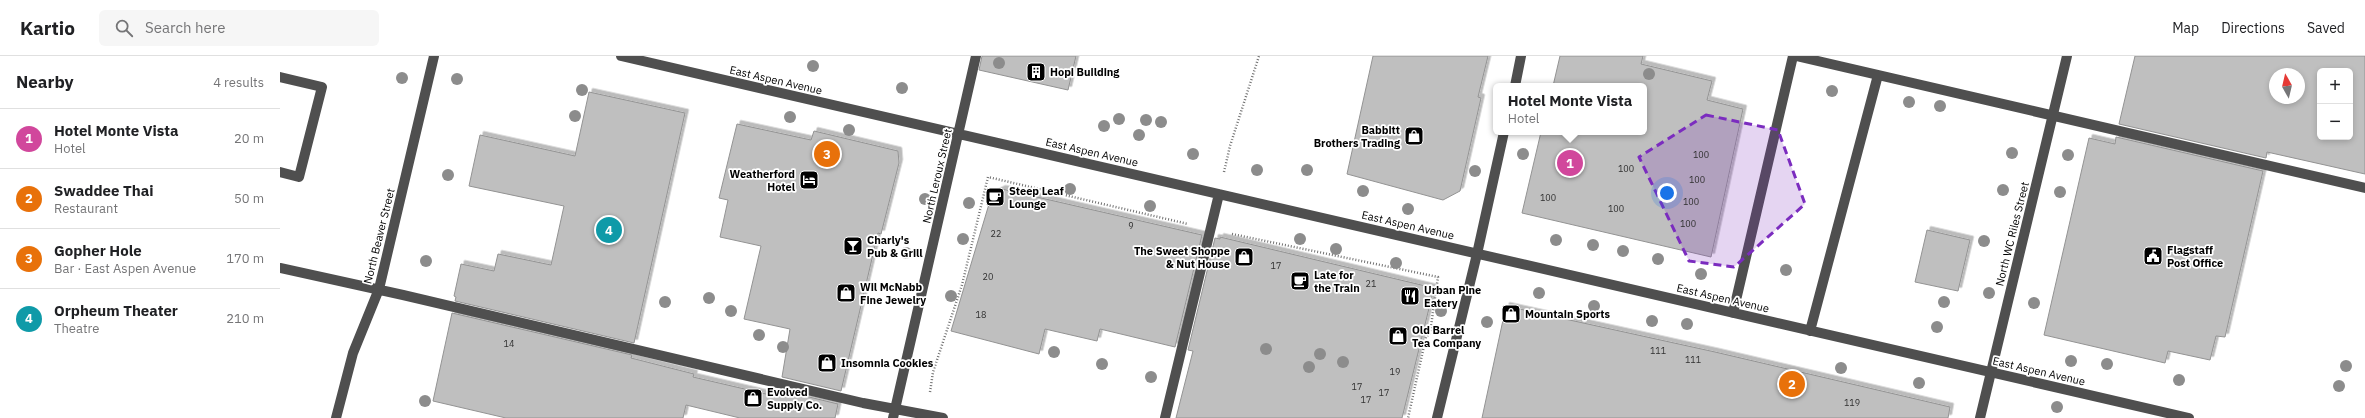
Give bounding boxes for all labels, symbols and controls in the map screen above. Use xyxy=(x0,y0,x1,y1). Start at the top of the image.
search box xyxy=(99,10,379,46)
text: Kartio xyxy=(20,16,75,40)
icon: search xyxy=(113,17,135,39)
text: Search here xyxy=(145,18,225,37)
text: Map xyxy=(2172,19,2199,37)
text: Directions xyxy=(2221,19,2285,37)
text: Saved xyxy=(2307,19,2345,37)
building icon: Hopi Building xyxy=(1025,61,1047,83)
street label: East Aspen Avenue xyxy=(728,63,824,97)
place label: Hopi Building xyxy=(1050,65,1120,79)
north arrow xyxy=(2269,68,2305,104)
map controls xyxy=(2317,68,2353,140)
button: + xyxy=(2317,68,2353,104)
text: Nearby xyxy=(16,71,74,93)
text: 4 results xyxy=(213,74,264,91)
popup xyxy=(1493,83,1647,135)
text: Hotel Monte Vista xyxy=(1508,91,1632,110)
button: − xyxy=(2317,104,2353,140)
text: Hotel xyxy=(1508,110,1539,127)
text: Hotel Monte Vista xyxy=(54,121,179,140)
place label: Babbitt Brothers Trading xyxy=(1314,123,1401,150)
shop icon: Babbitt Brothers Trading xyxy=(1403,125,1425,147)
street label: North Leroux Street xyxy=(919,127,955,225)
text: 1 xyxy=(25,130,33,147)
text: 20 m xyxy=(234,130,264,147)
street label: East Aspen Avenue xyxy=(1044,135,1140,169)
pin: 3 xyxy=(814,139,840,169)
text: Hotel xyxy=(54,140,86,157)
pin: 1 xyxy=(1557,148,1583,178)
house number: 100 xyxy=(1693,149,1709,160)
house number: 100 xyxy=(1618,163,1634,174)
place label: Weatherford Hotel xyxy=(729,167,796,194)
hotel icon: Weatherford Hotel xyxy=(798,169,820,191)
house number: 100 xyxy=(1689,174,1705,185)
street label: North WC Riles Street xyxy=(1992,180,2032,288)
text: Swaddee Thai xyxy=(54,181,153,200)
your location xyxy=(1657,183,1677,203)
place label: Steep Leaf Lounge xyxy=(1009,184,1064,211)
cafe icon: Steep Leaf Lounge xyxy=(984,186,1006,208)
street label: North Beaver Street xyxy=(360,187,398,285)
text: 2 xyxy=(25,190,33,207)
text: 50 m xyxy=(234,190,264,207)
house number: 100 xyxy=(1540,192,1556,203)
house number: 100 xyxy=(1683,196,1699,207)
text: Restaurant xyxy=(54,200,118,217)
house number: 100 xyxy=(1608,203,1624,214)
street label: East Aspen Avenue xyxy=(1360,208,1456,242)
pin: 4 xyxy=(596,215,622,245)
house number: 100 xyxy=(1680,218,1696,229)
house number: 9 xyxy=(1128,220,1134,231)
house number: 22 xyxy=(991,228,1001,239)
place label: Charly's Pub & Grill xyxy=(867,233,923,260)
bar icon: Charly's Pub & Grill xyxy=(842,235,864,257)
text: Gopher Hole xyxy=(54,241,142,260)
place label: Flagstaff Post Office xyxy=(2167,243,2223,270)
place label: The Sweet Shoppe & Nut House xyxy=(1134,244,1230,271)
public building icon: Flagstaff Post Office xyxy=(2142,245,2164,267)
shop icon: The Sweet Shoppe & Nut House xyxy=(1233,246,1255,268)
text: 3 xyxy=(25,250,33,267)
text: 170 m xyxy=(226,250,264,267)
text: Bar · East Aspen Avenue xyxy=(54,260,196,277)
house number: 17 xyxy=(1271,260,1281,271)
place label: Late for the Train xyxy=(1314,268,1360,295)
cafe icon: Late for the Train xyxy=(1289,270,1311,292)
house number: 20 xyxy=(983,271,993,282)
house number: 21 xyxy=(1366,278,1376,289)
place label: Wil McNabb Fine Jewelry xyxy=(860,280,926,307)
street label: East Aspen Avenue xyxy=(1675,281,1771,315)
shop icon: Wil McNabb Fine Jewelry xyxy=(835,282,857,304)
place label: Urban Pine Eatery xyxy=(1424,283,1481,310)
restaurant icon: Urban Pine Eatery xyxy=(1399,285,1421,307)
text: Orpheum Theater xyxy=(54,301,178,320)
shop icon: Mountain Sports xyxy=(1500,303,1522,325)
place label: Mountain Sports xyxy=(1525,307,1611,321)
house number: 18 xyxy=(976,309,986,320)
text: 4 xyxy=(25,310,33,327)
text: 210 m xyxy=(226,310,264,327)
text: Theatre xyxy=(54,320,99,337)
place label: Old Barrel Tea Company xyxy=(1412,323,1481,350)
shop icon: Old Barrel Tea Company xyxy=(1387,325,1409,347)
house number: 14 xyxy=(504,338,514,349)
house number: 111 xyxy=(1650,345,1666,356)
shop icon: Insomnia Cookies xyxy=(816,352,838,374)
house number: 111 xyxy=(1685,354,1701,365)
street label: East Aspen Avenue xyxy=(1991,354,2087,388)
place label: Insomnia Cookies xyxy=(841,356,934,370)
house number: 19 xyxy=(1390,366,1400,377)
pin: 2 xyxy=(1779,369,1805,399)
house number: 17 xyxy=(1352,381,1362,392)
place label: Evolved Supply Co. xyxy=(767,385,822,412)
shop icon: Evolved Supply Co. xyxy=(742,387,764,409)
house number: 17 xyxy=(1379,387,1389,398)
house number: 17 xyxy=(1361,394,1371,405)
house number: 119 xyxy=(1844,397,1860,408)

